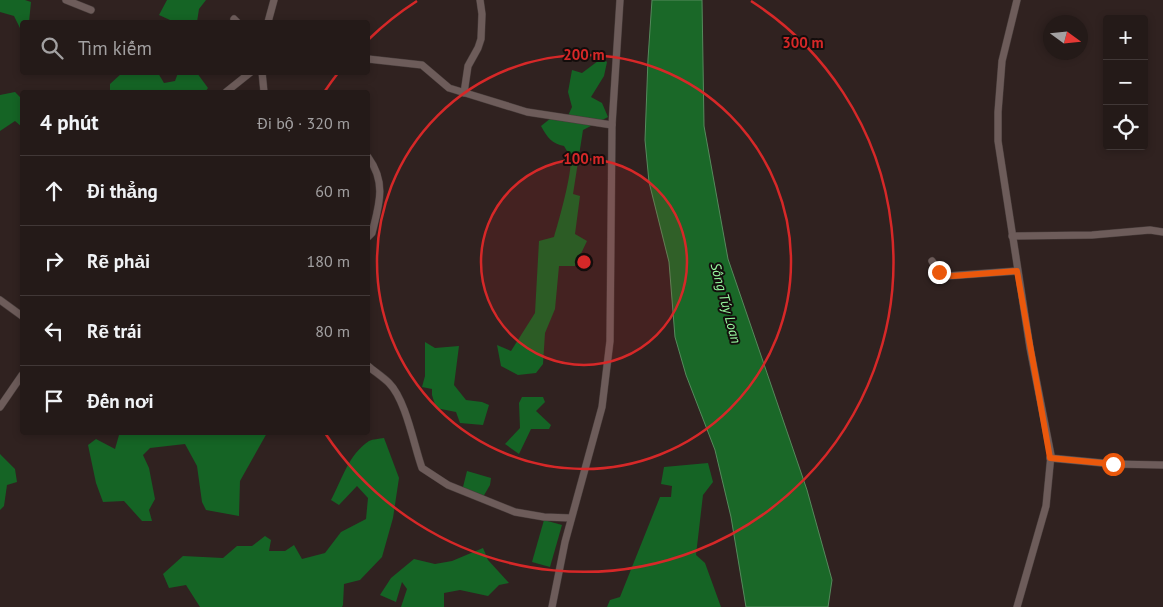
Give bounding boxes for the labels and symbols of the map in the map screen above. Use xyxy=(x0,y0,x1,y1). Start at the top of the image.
north arrow xyxy=(1043,15,1088,60)
text: 300 m xyxy=(782,33,824,52)
text: 200 m xyxy=(563,45,605,64)
text: 100 m xyxy=(563,149,605,168)
centre of rings xyxy=(575,253,593,271)
water label: Sông Túy Loan xyxy=(707,261,745,345)
route end xyxy=(928,261,951,284)
route start xyxy=(1102,453,1125,476)

